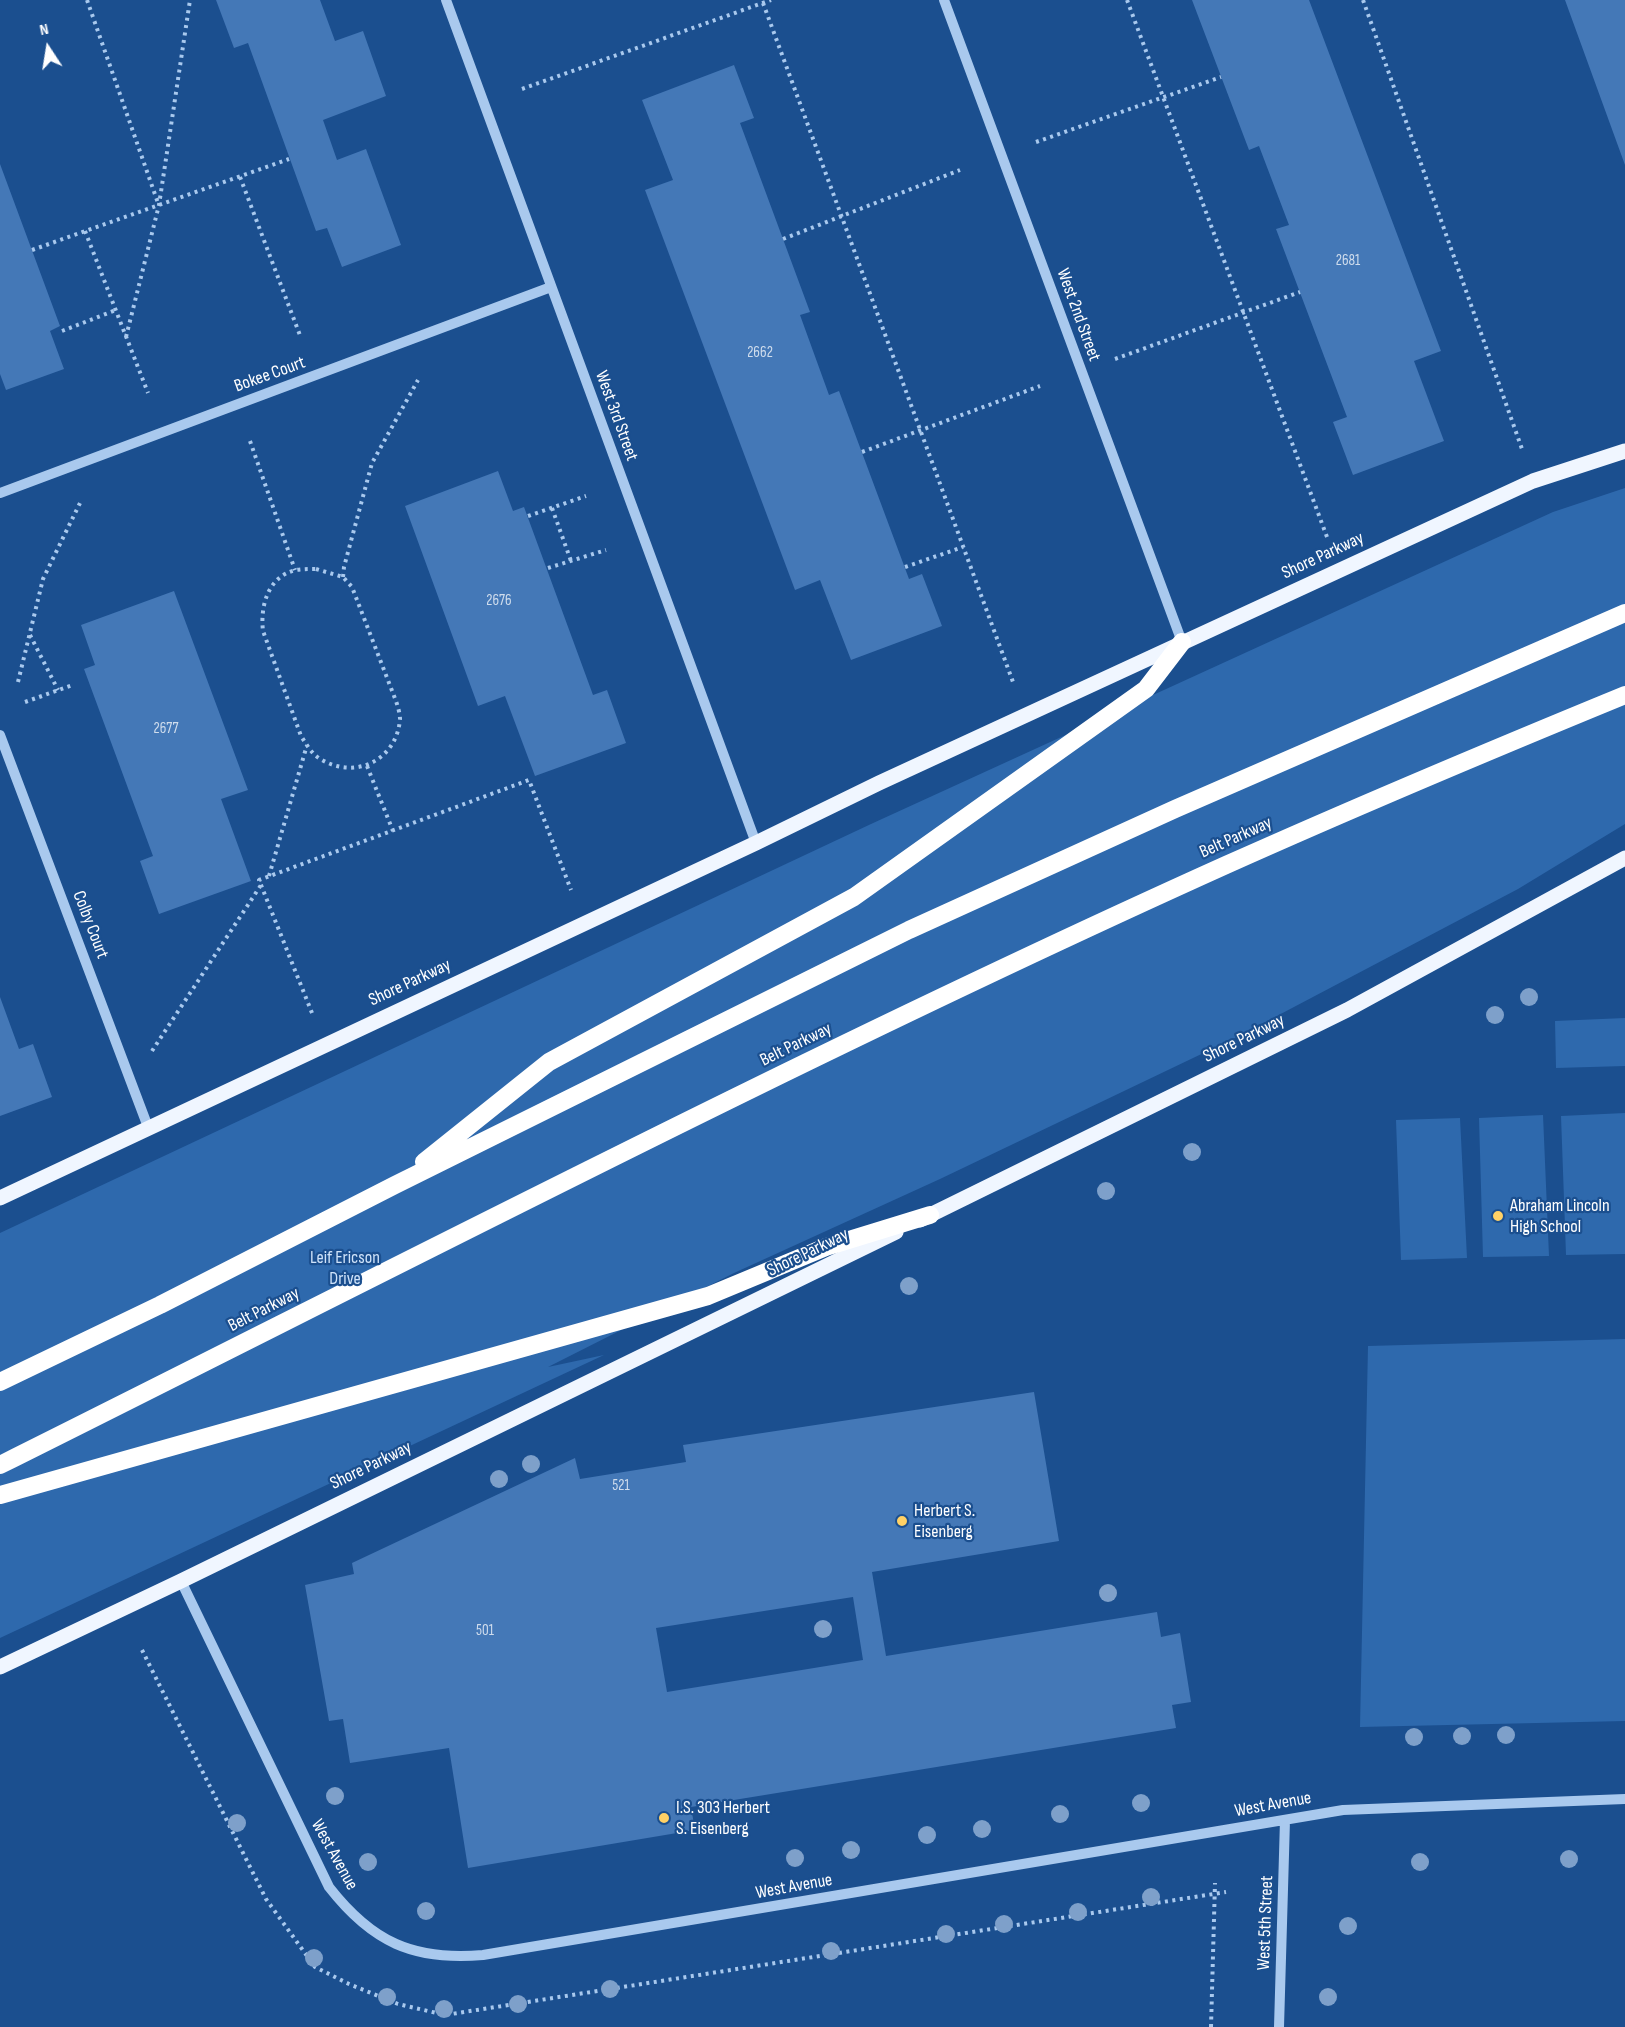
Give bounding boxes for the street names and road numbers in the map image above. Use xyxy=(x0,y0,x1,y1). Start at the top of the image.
street label: West 2nd Street xyxy=(1051,266,1105,364)
street label: Bokee Court xyxy=(232,352,308,398)
street label: West 3rd Street xyxy=(590,368,642,464)
street label: Shore Parkway xyxy=(1279,528,1367,584)
street label: Belt Parkway xyxy=(1196,812,1276,864)
street label: Colby Court xyxy=(67,888,113,962)
street label: Shore Parkway xyxy=(366,955,454,1011)
street label: Shore Parkway xyxy=(1200,1010,1288,1068)
street label: Belt Parkway xyxy=(757,1018,835,1072)
street label: Shore Parkway xyxy=(764,1224,852,1282)
street label: Belt Parkway xyxy=(225,1283,303,1337)
street label: Shore Parkway xyxy=(327,1437,415,1495)
street label: West Avenue xyxy=(1233,1788,1313,1822)
street label: West Avenue xyxy=(306,1816,362,1894)
street label: West Avenue xyxy=(754,1870,834,1904)
street label: West 5th Street xyxy=(1254,1875,1278,1971)

